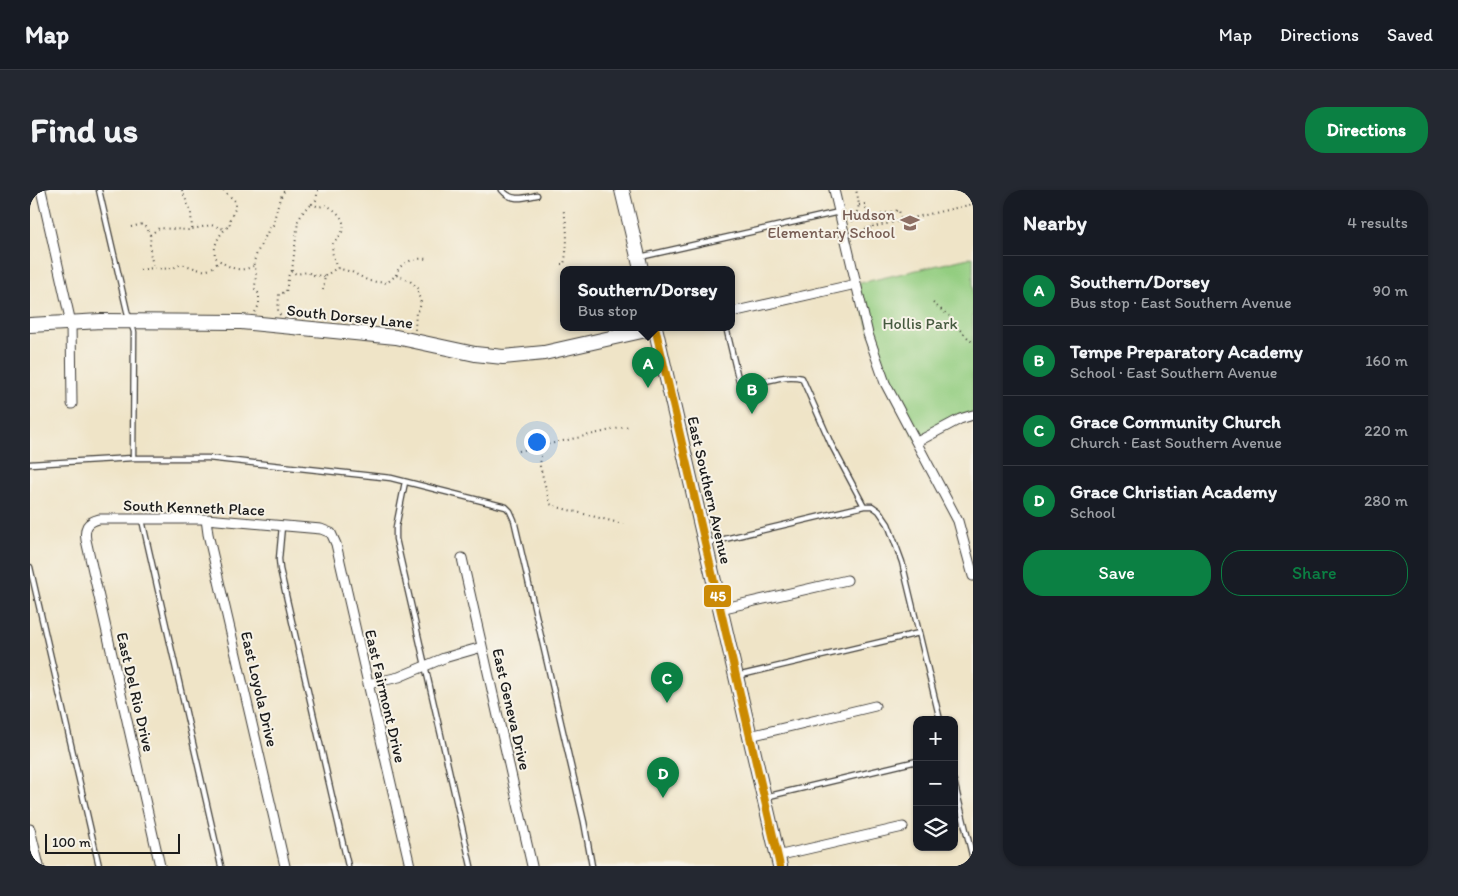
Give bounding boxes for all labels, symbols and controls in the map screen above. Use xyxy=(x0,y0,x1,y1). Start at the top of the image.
text: Map xyxy=(25,20,69,49)
text: Map xyxy=(1219,24,1252,46)
text: Directions xyxy=(1280,24,1359,46)
text: Saved xyxy=(1387,24,1433,46)
button: Directions xyxy=(1305,107,1428,153)
text: Find us xyxy=(30,109,138,151)
place label: Hudson Elementary School xyxy=(767,205,895,242)
text: Nearby xyxy=(1023,210,1087,235)
school or university icon: Hudson Elementary School xyxy=(899,212,921,234)
text: 4 results xyxy=(1347,213,1408,232)
popup xyxy=(560,266,735,331)
text: Southern/Dorsey xyxy=(1070,270,1209,293)
text: Southern/Dorsey xyxy=(578,278,717,301)
text: A xyxy=(1034,281,1044,300)
text: 90 m xyxy=(1373,281,1408,300)
text: Bus stop · East Southern Avenue xyxy=(1070,293,1292,312)
street label: South Dorsey Lane xyxy=(286,300,414,333)
text: Bus stop xyxy=(578,301,637,320)
park label: Hollis Park xyxy=(882,314,958,333)
text: Tempe Preparatory Academy xyxy=(1070,340,1303,363)
pin: A xyxy=(632,347,664,388)
text: B xyxy=(1034,351,1044,370)
text: 160 m xyxy=(1365,351,1408,370)
text: School · East Southern Avenue xyxy=(1070,363,1278,382)
pin: B xyxy=(736,373,768,414)
text: Grace Community Church xyxy=(1070,410,1281,433)
street label: East Southern Avenue xyxy=(683,414,736,566)
text: C xyxy=(1034,421,1044,440)
text: 220 m xyxy=(1364,421,1408,440)
your location xyxy=(524,429,550,455)
text: Church · East Southern Avenue xyxy=(1070,433,1282,452)
text: Grace Christian Academy xyxy=(1070,480,1277,503)
text: D xyxy=(1034,491,1044,510)
text: 280 m xyxy=(1364,491,1408,510)
street label: South Kenneth Place xyxy=(123,496,265,519)
text: School xyxy=(1070,503,1116,522)
button: Save xyxy=(1023,550,1211,596)
button: Share xyxy=(1221,550,1408,596)
line badge: 45 xyxy=(703,584,732,608)
text: 45 xyxy=(710,588,727,605)
street label: East Fairmont Drive xyxy=(361,628,410,765)
street label: East Loyola Drive xyxy=(237,629,282,749)
street label: East Del Rio Drive xyxy=(113,630,159,754)
street label: East Geneva Drive xyxy=(488,646,535,772)
pin: C xyxy=(651,662,683,703)
map controls xyxy=(913,716,958,851)
button: + xyxy=(913,716,958,761)
pin: D xyxy=(647,757,679,798)
button: − xyxy=(913,761,958,806)
button: layers xyxy=(913,806,958,851)
scale bar xyxy=(45,831,180,854)
text: 100 m xyxy=(52,834,91,851)

